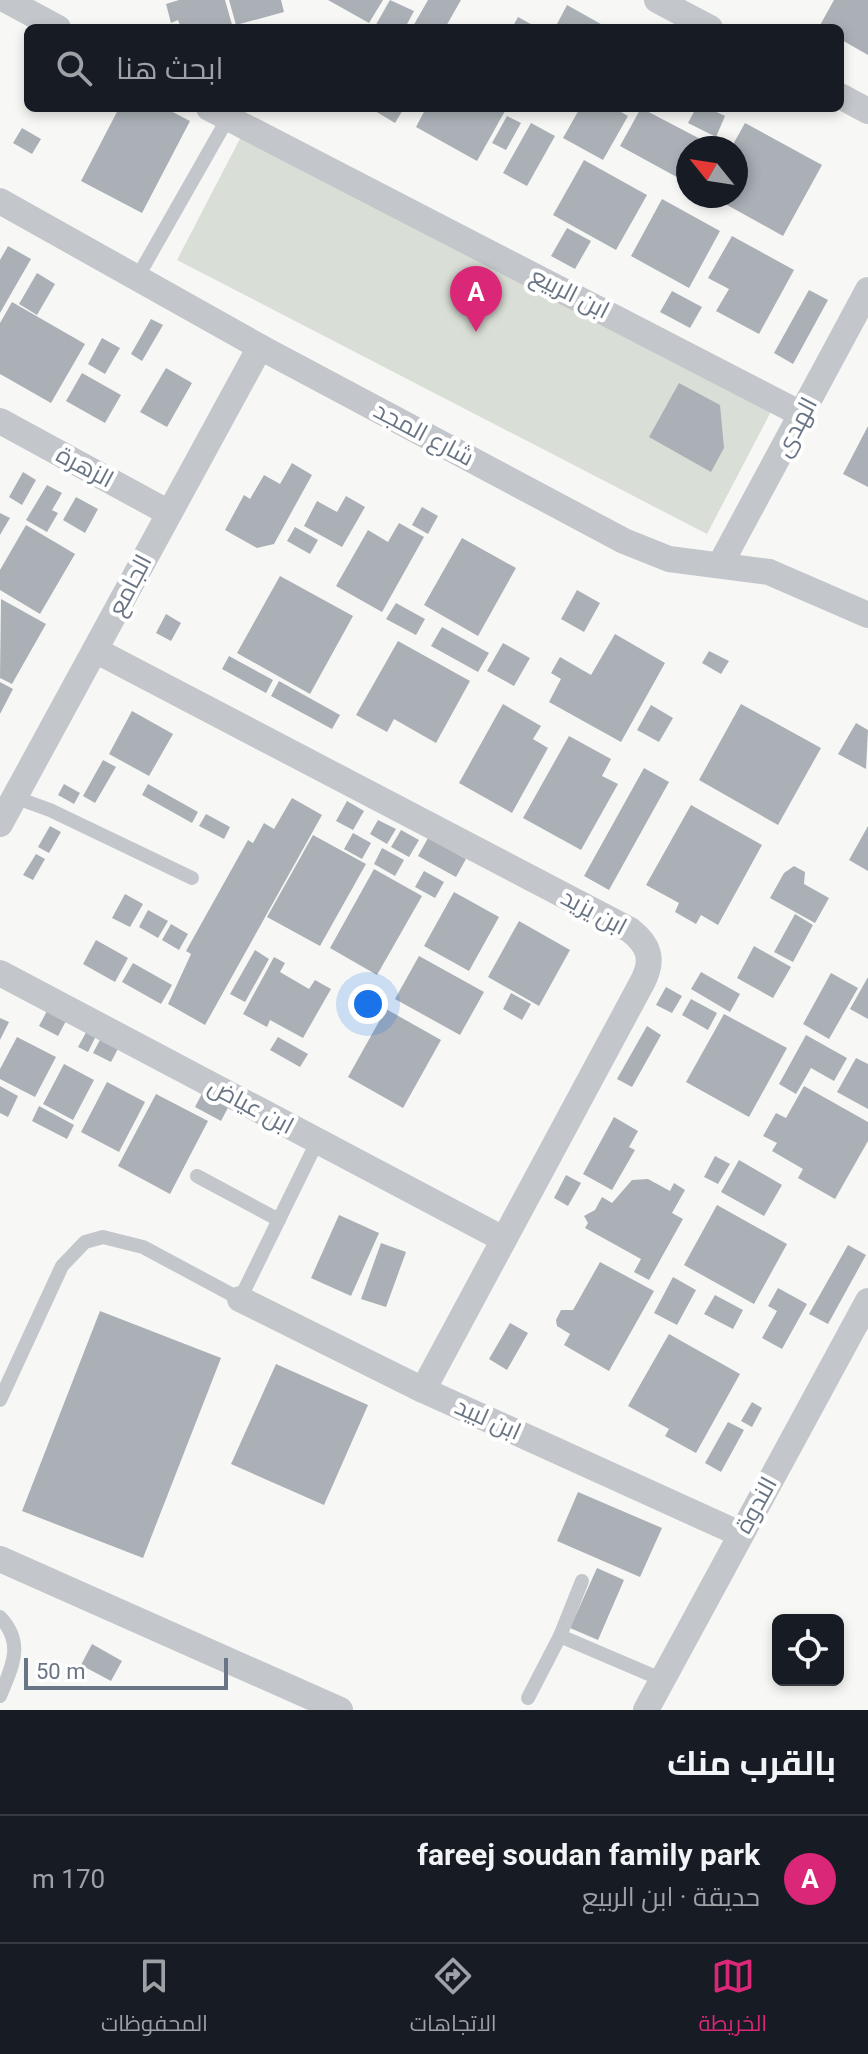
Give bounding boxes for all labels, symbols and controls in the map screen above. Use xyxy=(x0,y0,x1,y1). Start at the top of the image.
search box xyxy=(24,24,844,112)
icon: search xyxy=(52,46,96,90)
text: ابحث هنا xyxy=(116,51,224,86)
north arrow xyxy=(676,136,748,208)
street label: ابن الربيع xyxy=(525,261,614,326)
pin: A xyxy=(450,266,502,332)
street label: الهدى xyxy=(769,393,823,461)
street label: شارع المجد xyxy=(368,396,479,474)
street label: الزهرة xyxy=(52,440,118,494)
street label: الجامع xyxy=(102,550,159,621)
street label: ابن يزيد xyxy=(556,883,632,941)
your location xyxy=(348,984,388,1024)
street label: ابن عياض xyxy=(204,1072,298,1140)
street label: ابن لبيد xyxy=(451,1392,525,1446)
street label: الندوة xyxy=(729,1472,783,1538)
map controls xyxy=(772,1614,844,1686)
button: locate xyxy=(772,1614,844,1686)
scale bar xyxy=(24,1654,228,1690)
text: 50 m xyxy=(36,1659,85,1684)
text: بالقرب منك xyxy=(667,1743,836,1783)
text: fareej soudan family park xyxy=(417,1837,760,1872)
text: 170 m xyxy=(32,1864,105,1894)
text: A xyxy=(801,1864,819,1894)
text: حديقة · ابن الربيع xyxy=(582,1882,760,1912)
tab: المحفوظات xyxy=(101,1954,208,2044)
tab: الاتجاهات xyxy=(410,1954,497,2044)
tab: الخريطة xyxy=(698,1954,767,2044)

